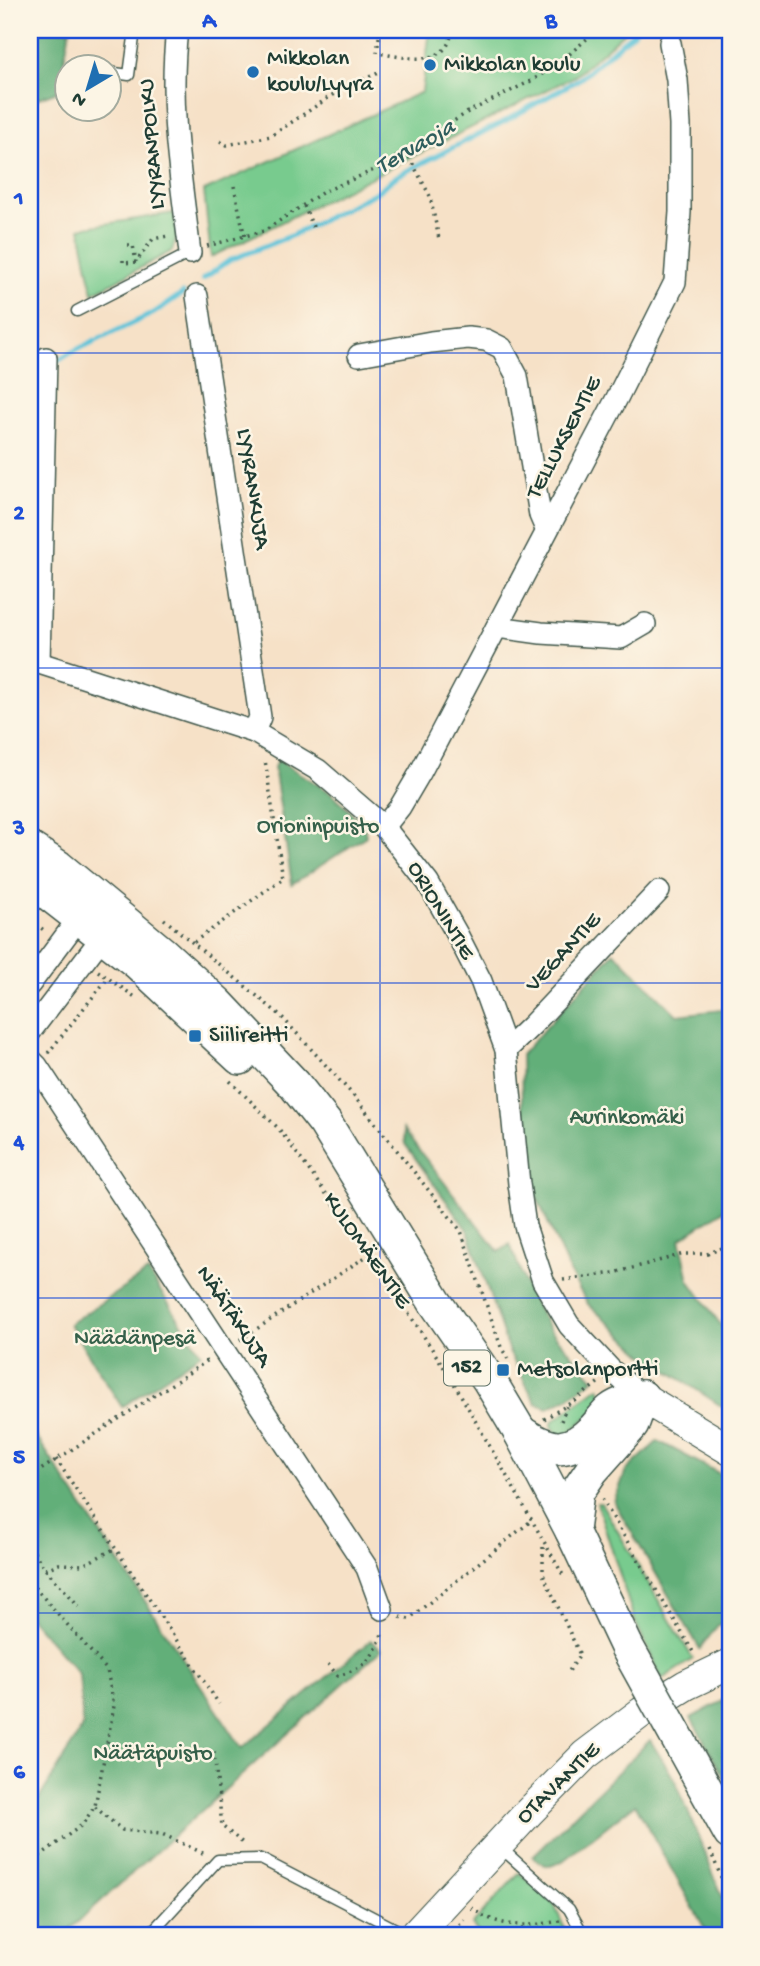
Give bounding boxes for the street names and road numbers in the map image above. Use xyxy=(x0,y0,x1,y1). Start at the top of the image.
street label: LYYRANPOLKU xyxy=(134,77,172,211)
street label: TELLUKSENTIE xyxy=(521,371,609,506)
street label: LYYRANKUJA xyxy=(229,427,275,553)
street label: ORIONINTIE xyxy=(400,857,481,966)
street label: VEGANTIE xyxy=(520,906,609,999)
street label: KULOMÄENTIE xyxy=(316,1188,417,1316)
street label: NÄÄTÄKUJA xyxy=(189,1261,277,1374)
road number: 152 xyxy=(444,1350,490,1386)
street label: OTAVANTIE xyxy=(511,1736,608,1831)

